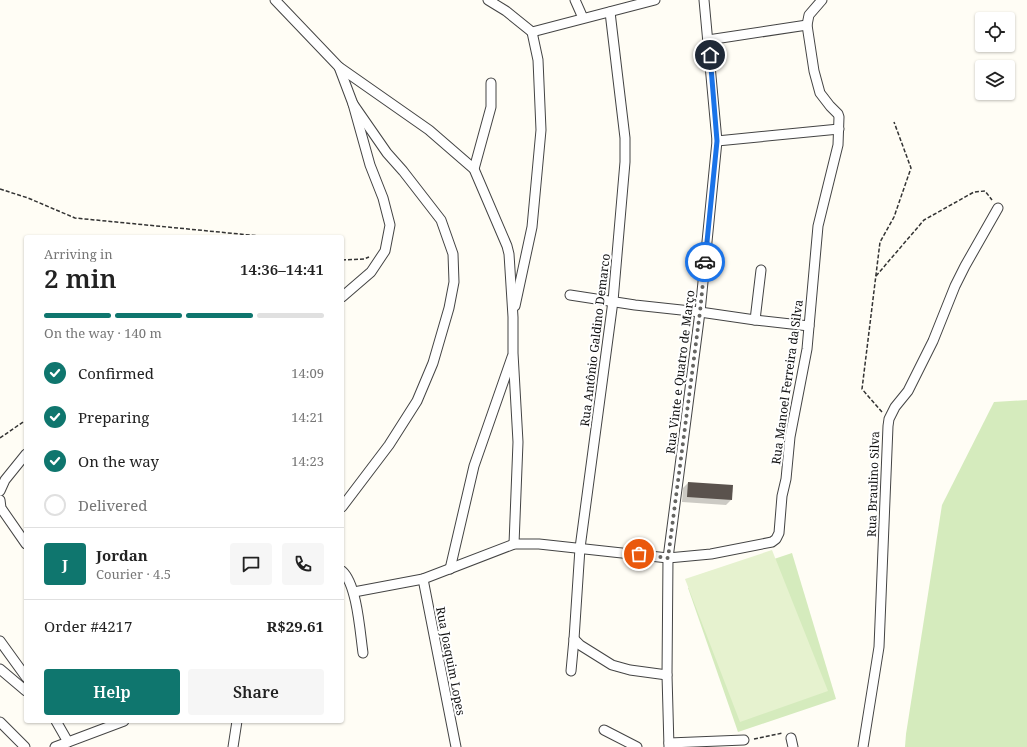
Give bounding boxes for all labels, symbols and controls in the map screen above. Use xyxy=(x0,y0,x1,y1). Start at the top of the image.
map controls xyxy=(975,12,1015,100)
button: locate xyxy=(975,12,1015,52)
pin xyxy=(693,38,727,72)
icon: home xyxy=(699,44,721,66)
button: layers xyxy=(975,60,1015,100)
courier xyxy=(685,242,725,282)
text: Arriving in xyxy=(44,245,113,263)
icon: car xyxy=(694,251,716,273)
street label: Rua Antônio Galdino Demarco xyxy=(576,252,614,427)
text: 14:36–14:41 xyxy=(240,259,324,279)
text: 2 min xyxy=(44,260,117,296)
street label: Rua Vinte e Quatro de Março xyxy=(662,289,698,455)
street label: Rua Manoel Ferreira da Silva xyxy=(767,298,807,465)
text: On the way · 140 m xyxy=(44,324,162,342)
icon: check xyxy=(44,362,66,384)
text: Confirmed xyxy=(78,363,154,383)
text: 14:09 xyxy=(291,364,324,382)
icon: check xyxy=(44,406,66,428)
text: Preparing xyxy=(78,407,149,427)
text: 14:21 xyxy=(291,408,324,426)
street label: Rua Braulino Silva xyxy=(863,430,883,537)
icon: check xyxy=(44,450,66,472)
text: On the way xyxy=(78,451,159,471)
text: 14:23 xyxy=(291,452,324,470)
text: Delivered xyxy=(78,495,147,515)
pin xyxy=(622,537,656,571)
button: chat xyxy=(230,543,272,585)
button: phone xyxy=(282,543,324,585)
icon: bag xyxy=(628,543,650,565)
text: Jordan xyxy=(96,545,148,565)
text: J xyxy=(62,554,68,574)
text: Courier · 4.5 xyxy=(96,565,171,583)
street label: Rua Joaquim Lopes xyxy=(432,605,470,717)
text: Order #4217 xyxy=(44,616,132,636)
text: R$29.61 xyxy=(267,616,324,636)
button: Help xyxy=(44,669,180,715)
button: Share xyxy=(188,669,324,715)

